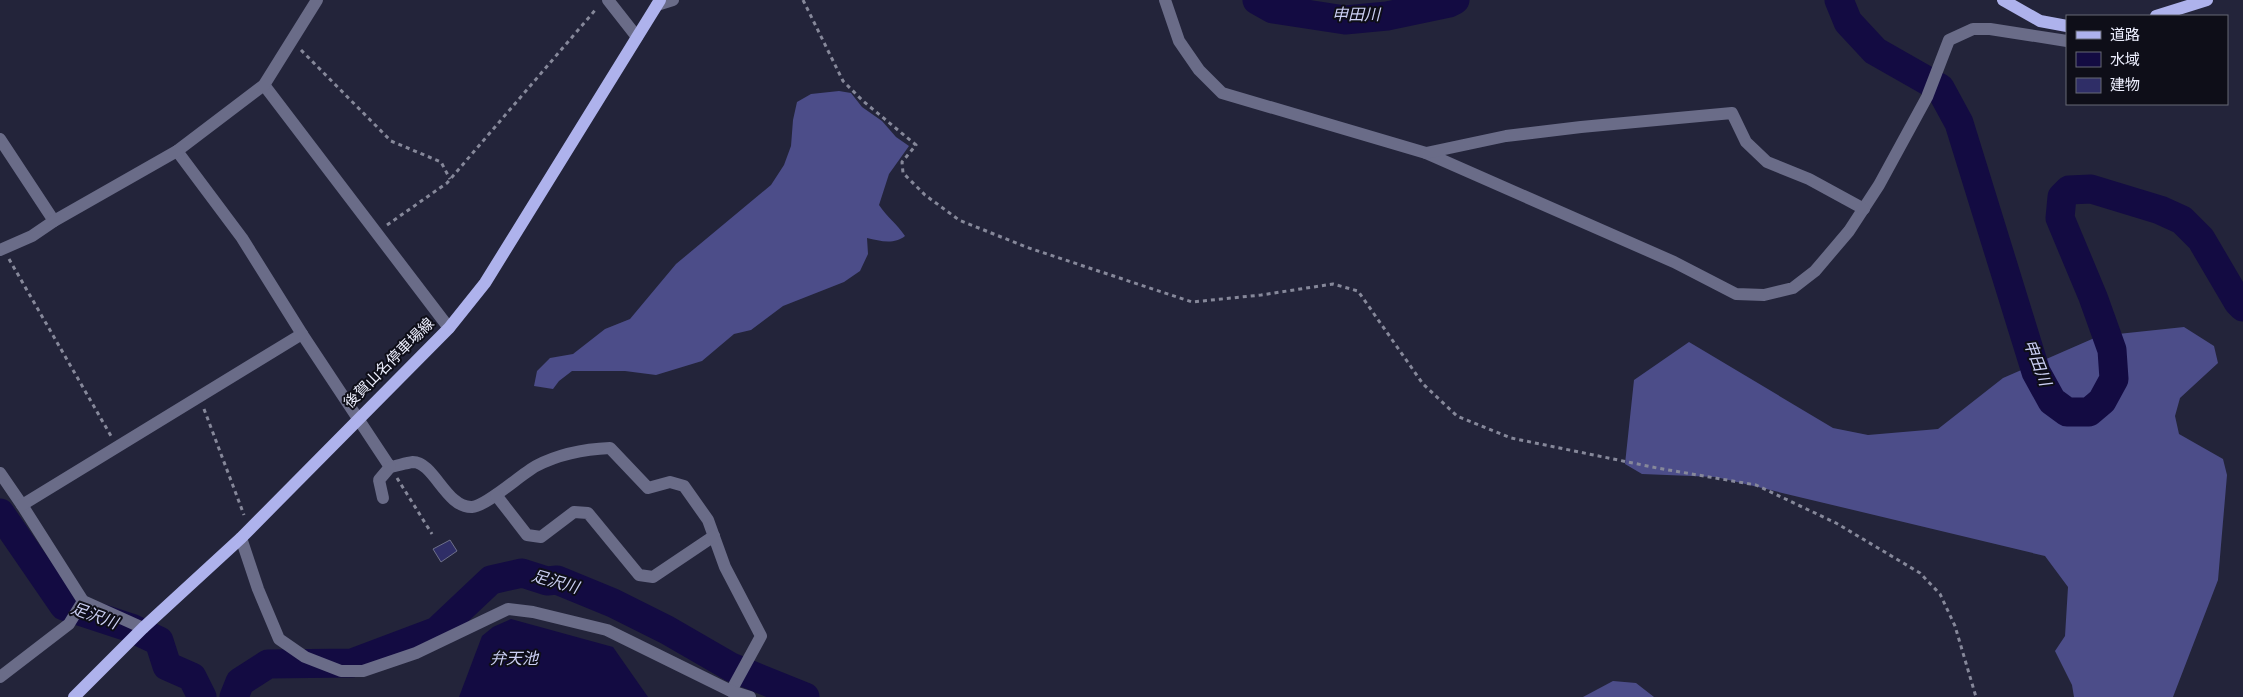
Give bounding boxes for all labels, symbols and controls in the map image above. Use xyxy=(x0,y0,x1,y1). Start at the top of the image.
water label: 申田川 xyxy=(1332,6,1382,26)
legend xyxy=(2066,15,2228,105)
text: 道路 xyxy=(2110,27,2140,46)
text: 水域 xyxy=(2110,52,2140,71)
text: 建物 xyxy=(2110,77,2140,96)
street label: 後賀山名停車場線 xyxy=(341,315,439,413)
water label: 申田川 xyxy=(2018,337,2055,391)
water label: 足沢川 xyxy=(529,567,583,600)
water label: 足沢川 xyxy=(68,599,122,635)
water label: 弁天池 xyxy=(490,650,540,670)

